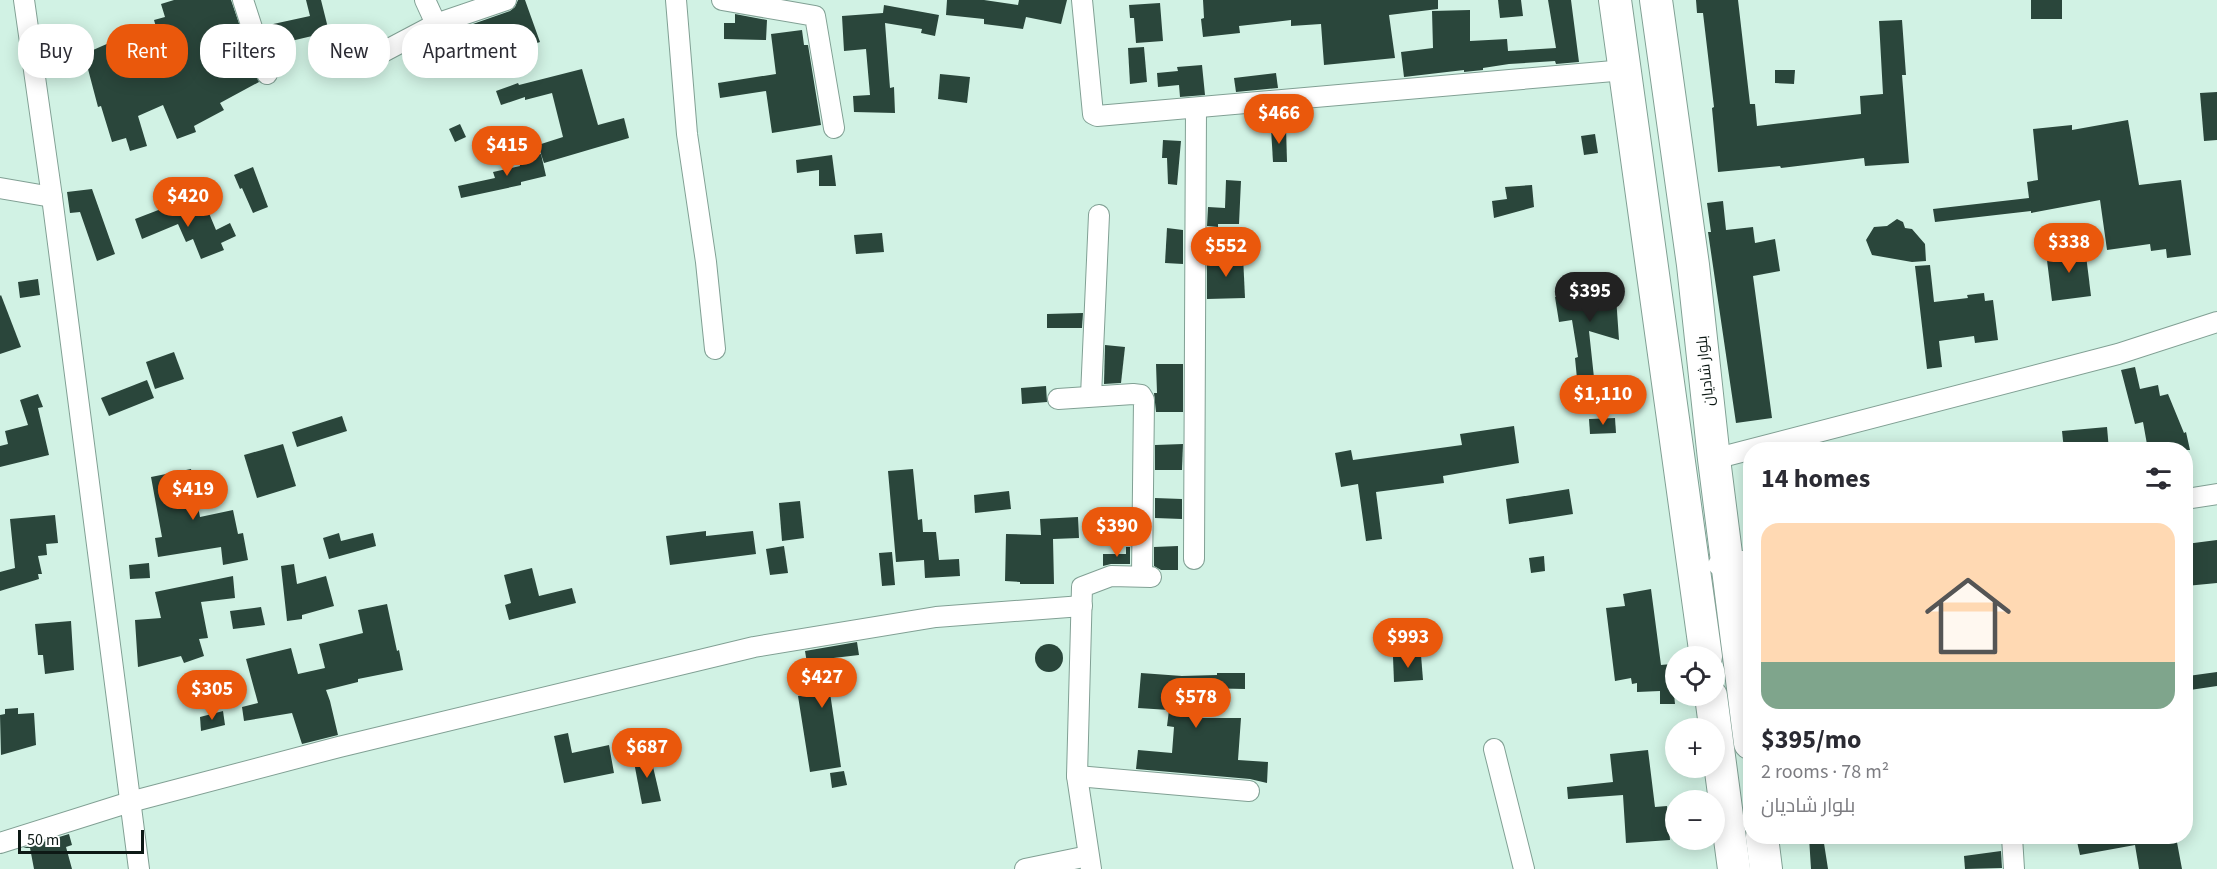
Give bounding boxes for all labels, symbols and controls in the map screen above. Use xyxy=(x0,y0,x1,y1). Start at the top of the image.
chip: Buy xyxy=(18,24,94,78)
chip: Rent xyxy=(106,24,188,78)
chip: Filters xyxy=(200,24,296,78)
chip: New xyxy=(308,24,390,78)
chip: Apartment xyxy=(402,24,538,78)
pin: $466 xyxy=(1243,94,1315,145)
text: $466 xyxy=(1258,99,1300,127)
pin: $415 xyxy=(471,126,543,177)
text: $415 xyxy=(486,131,528,159)
pin: $420 xyxy=(152,177,224,228)
text: $420 xyxy=(167,182,209,210)
pin: $338 xyxy=(2033,223,2105,274)
pin: $552 xyxy=(1190,227,1262,278)
text: $338 xyxy=(2048,228,2090,256)
text: $552 xyxy=(1205,232,1247,260)
pin: $395 xyxy=(1554,272,1626,323)
text: $395 xyxy=(1569,277,1611,305)
street label: بلوار شادیان xyxy=(1691,335,1720,407)
pin: $1,110 xyxy=(1554,375,1652,426)
text: $1,110 xyxy=(1574,380,1632,408)
text: 14 homes xyxy=(1761,460,1870,497)
icon: filters xyxy=(2142,462,2175,495)
pin: $419 xyxy=(157,470,229,521)
text: $419 xyxy=(172,475,214,503)
pin: $390 xyxy=(1081,507,1153,558)
text: $390 xyxy=(1096,512,1138,540)
icon: home xyxy=(1914,562,2022,670)
pin: $993 xyxy=(1372,618,1444,669)
text: $993 xyxy=(1387,623,1429,651)
map controls xyxy=(1665,646,1725,850)
button: locate xyxy=(1665,646,1725,706)
pin: $427 xyxy=(786,658,858,709)
text: $427 xyxy=(801,663,843,691)
pin: $305 xyxy=(176,670,248,721)
text: $305 xyxy=(191,675,233,703)
pin: $578 xyxy=(1160,678,1232,729)
text: $578 xyxy=(1175,683,1217,711)
button: + xyxy=(1665,718,1725,778)
text: $395/mo xyxy=(1761,721,1861,758)
pin: $687 xyxy=(611,728,683,779)
text: $687 xyxy=(626,733,668,761)
text: 2 rooms · 78 m² xyxy=(1761,758,1889,786)
button: − xyxy=(1665,790,1725,850)
text: بلوار شادیان xyxy=(1761,792,1855,820)
scale bar xyxy=(18,827,144,854)
text: 50 m xyxy=(27,829,59,851)

